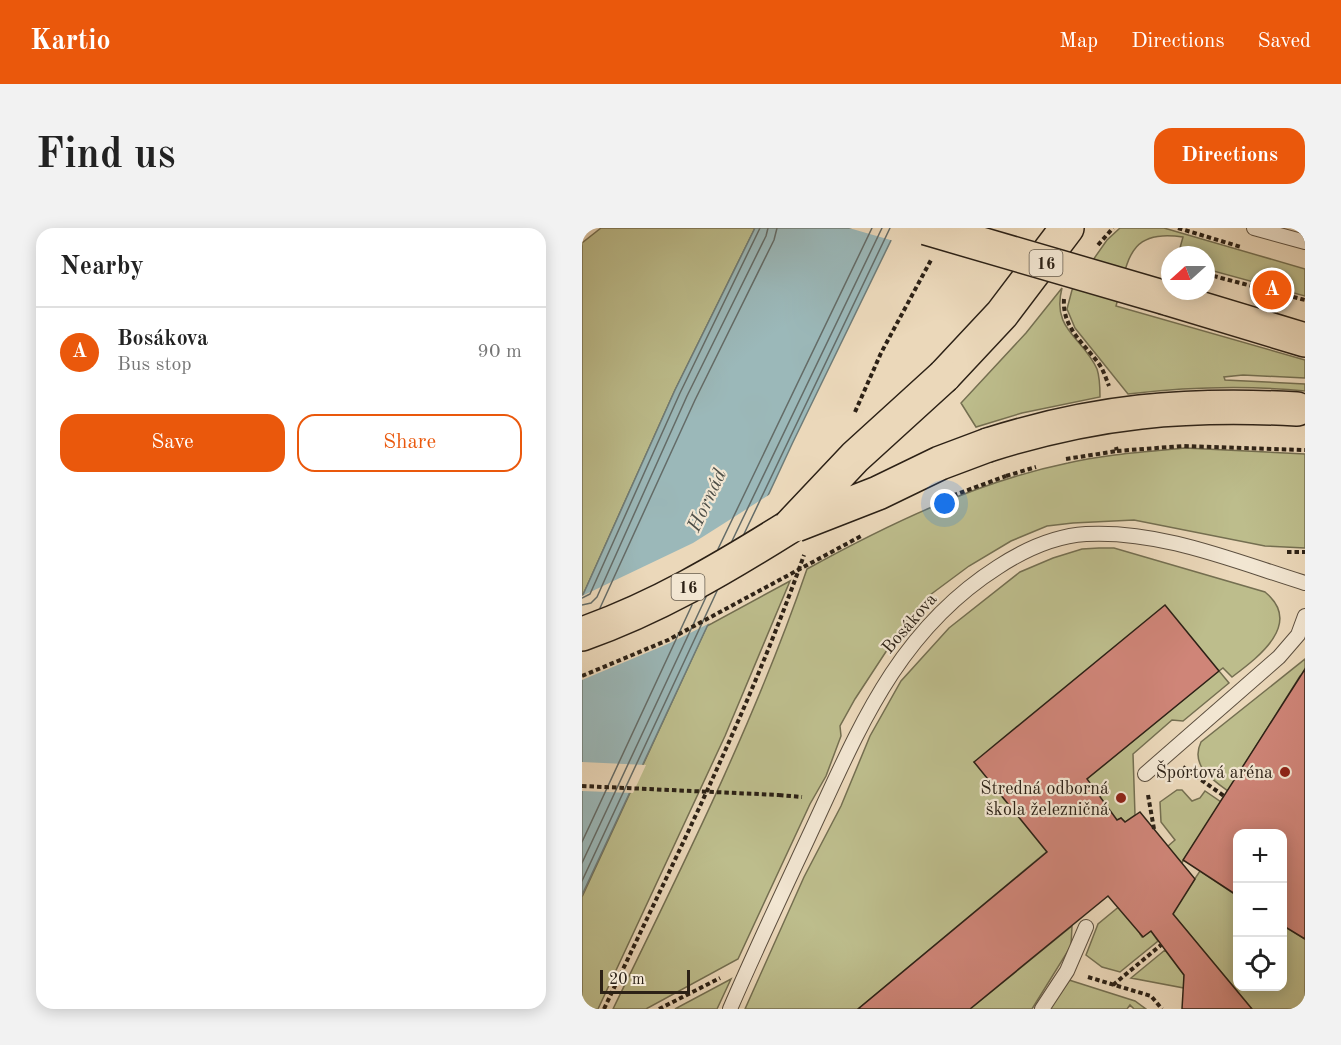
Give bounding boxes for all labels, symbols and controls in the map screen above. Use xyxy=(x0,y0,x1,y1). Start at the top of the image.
text: Kartio xyxy=(30,28,111,56)
text: Map xyxy=(1059,31,1098,52)
text: Directions xyxy=(1131,31,1225,52)
text: Saved xyxy=(1258,31,1311,52)
button: Directions xyxy=(1154,128,1305,184)
text: Find us xyxy=(36,135,175,177)
north arrow xyxy=(1161,246,1215,300)
road number: 16 xyxy=(1030,250,1062,276)
text: Nearby xyxy=(60,254,144,280)
pin: A xyxy=(1252,268,1292,312)
text: Bosákova xyxy=(117,328,208,350)
text: A xyxy=(72,342,87,362)
text: 90 m xyxy=(477,342,522,362)
text: Bus stop xyxy=(117,355,192,375)
button: Save xyxy=(60,414,285,472)
button: Share xyxy=(297,414,522,472)
water label: Hornád xyxy=(684,466,731,536)
your location xyxy=(930,489,959,518)
road number: 16 xyxy=(672,574,704,600)
street label: Bosákova xyxy=(879,590,941,657)
place label: Športová aréna xyxy=(1156,759,1273,782)
marker: Športová aréna xyxy=(1278,765,1292,779)
place label: Stredná odborná škola železničná xyxy=(980,780,1109,819)
marker: Stredná odborná škola železničná xyxy=(1114,791,1128,805)
map controls xyxy=(1233,829,1287,991)
button: + xyxy=(1233,829,1287,883)
button: − xyxy=(1233,883,1287,937)
button: locate xyxy=(1233,937,1287,991)
scale bar xyxy=(600,967,690,994)
text: 20 m xyxy=(609,972,645,988)

